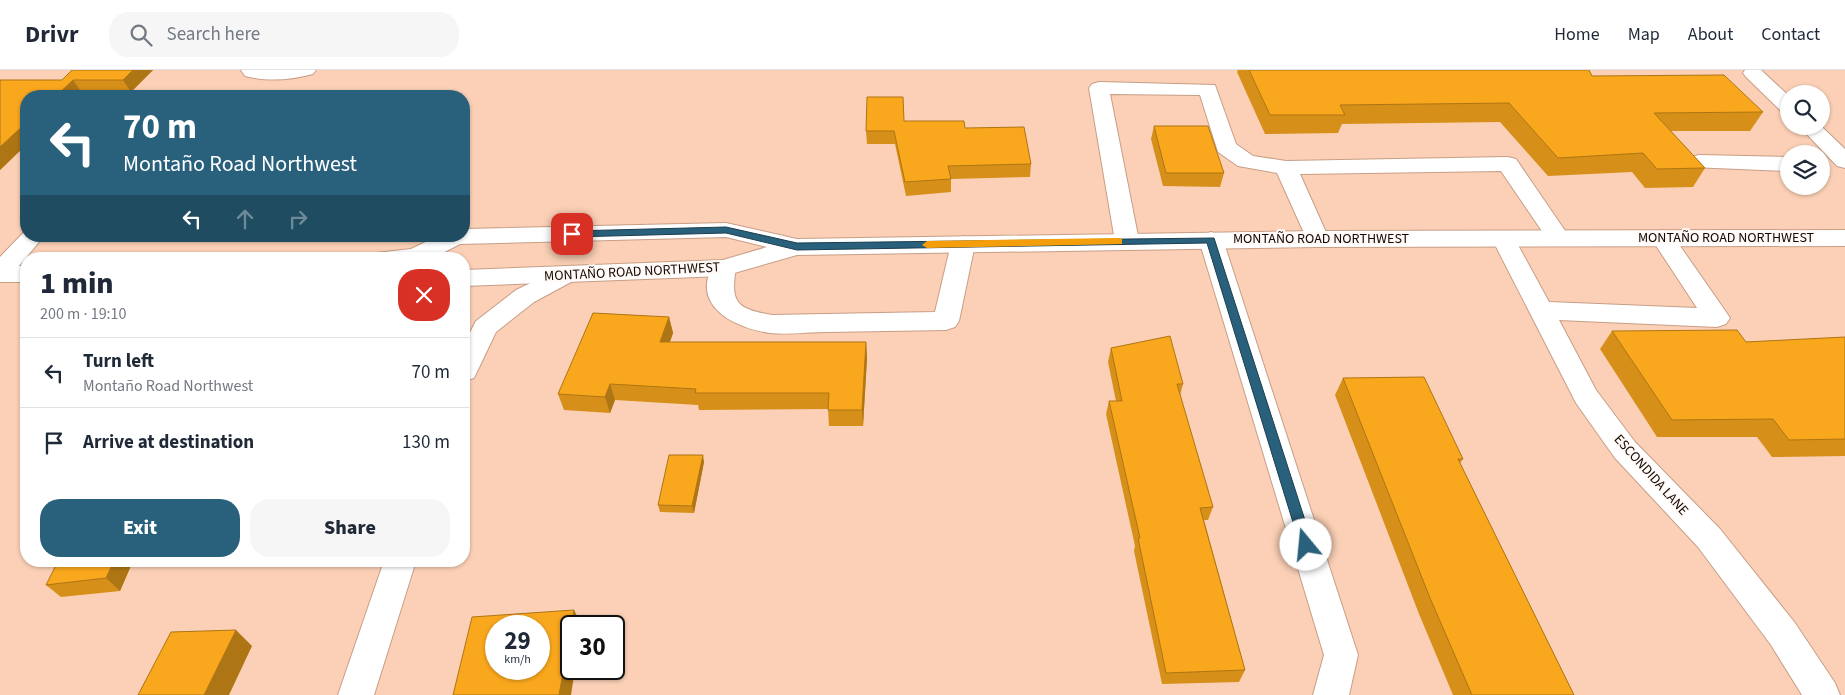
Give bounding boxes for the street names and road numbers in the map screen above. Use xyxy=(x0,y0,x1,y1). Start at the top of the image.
street label: MONTAÑO ROAD NORTHWEST xyxy=(1638,228,1815,248)
street label: MONTAÑO ROAD NORTHWEST xyxy=(1233,229,1410,249)
street label: MONTAÑO ROAD NORTHWEST xyxy=(543,257,721,287)
street label: ESCONDIDA LANE xyxy=(1609,430,1693,520)

